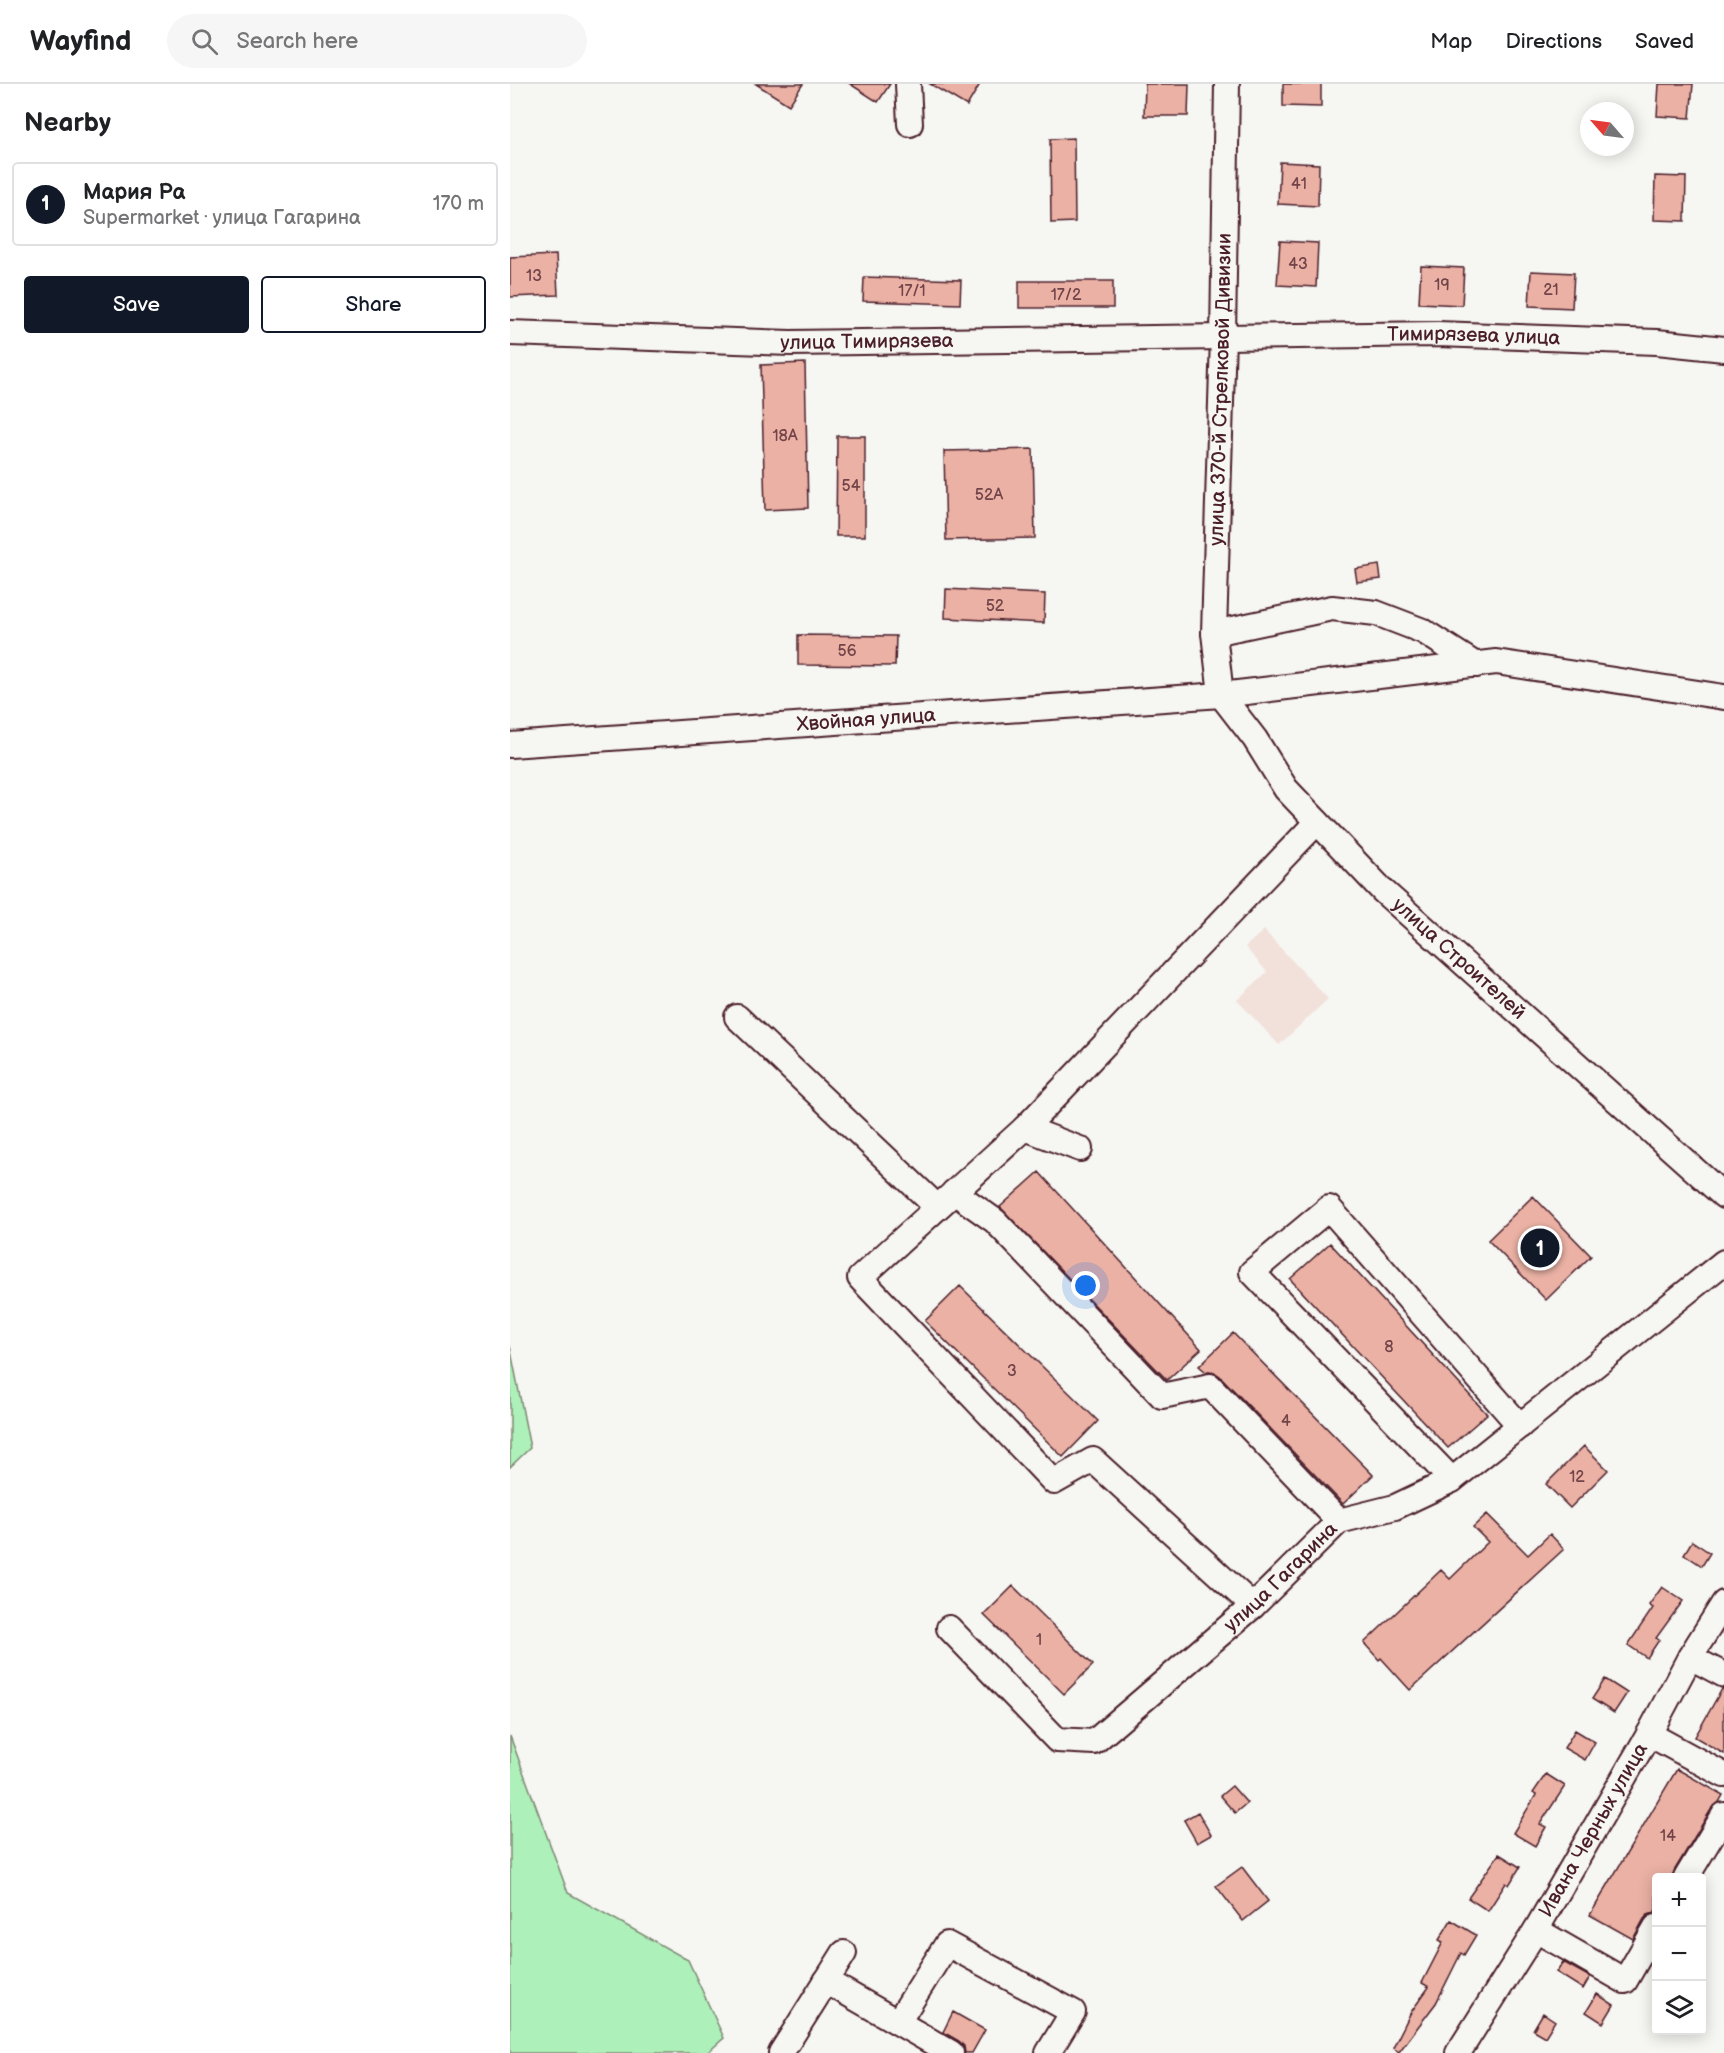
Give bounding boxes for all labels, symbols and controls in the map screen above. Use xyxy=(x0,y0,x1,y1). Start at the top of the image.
search box xyxy=(167,14,587,68)
text: Wayfind xyxy=(30,25,131,58)
icon: search xyxy=(188,25,221,58)
text: Search here xyxy=(236,28,358,55)
text: Map xyxy=(1430,29,1473,54)
text: Directions xyxy=(1506,29,1602,54)
text: Saved xyxy=(1635,29,1694,54)
north arrow xyxy=(1580,102,1634,156)
text: Nearby xyxy=(24,108,111,139)
house number: 41 xyxy=(1291,175,1307,194)
text: Мария Ра xyxy=(83,179,185,206)
text: 1 xyxy=(41,192,50,216)
text: 170 m xyxy=(433,192,484,216)
text: Supermarket · улица Гагарина xyxy=(83,206,361,230)
street label: улица 370-й Стрелковой Дивизии xyxy=(1205,233,1237,546)
house number: 43 xyxy=(1288,255,1308,274)
house number: 13 xyxy=(526,267,542,286)
button: Save xyxy=(24,276,249,333)
button: Share xyxy=(261,276,486,333)
house number: 19 xyxy=(1434,276,1450,295)
house number: 21 xyxy=(1543,281,1559,300)
house number: 17/1 xyxy=(898,282,926,301)
house number: 17/2 xyxy=(1051,286,1082,305)
street label: Тимирязева улица xyxy=(1387,322,1561,350)
street label: улица Тимирязева xyxy=(780,329,954,355)
house number: 18А xyxy=(772,427,798,446)
house number: 54 xyxy=(842,477,861,496)
house number: 52А xyxy=(975,486,1003,505)
house number: 52 xyxy=(986,597,1005,616)
house number: 56 xyxy=(838,642,857,661)
street label: Хвойная улица xyxy=(796,703,937,737)
street label: улица Строителей xyxy=(1387,893,1531,1025)
pin: 1 xyxy=(1520,1226,1560,1270)
your location xyxy=(1071,1271,1100,1300)
house number: 8 xyxy=(1384,1338,1394,1357)
house number: 3 xyxy=(1007,1362,1017,1381)
house number: 4 xyxy=(1281,1412,1291,1431)
house number: 12 xyxy=(1569,1468,1585,1487)
street label: улица Гагарина xyxy=(1219,1517,1343,1637)
house number: 1 xyxy=(1036,1631,1042,1650)
street label: Ивана Черных улица xyxy=(1534,1739,1653,1921)
house number: 14 xyxy=(1660,1827,1676,1846)
map controls xyxy=(1652,1873,1706,2035)
button: + xyxy=(1652,1873,1706,1927)
button: − xyxy=(1652,1927,1706,1981)
button: layers xyxy=(1652,1981,1706,2035)

